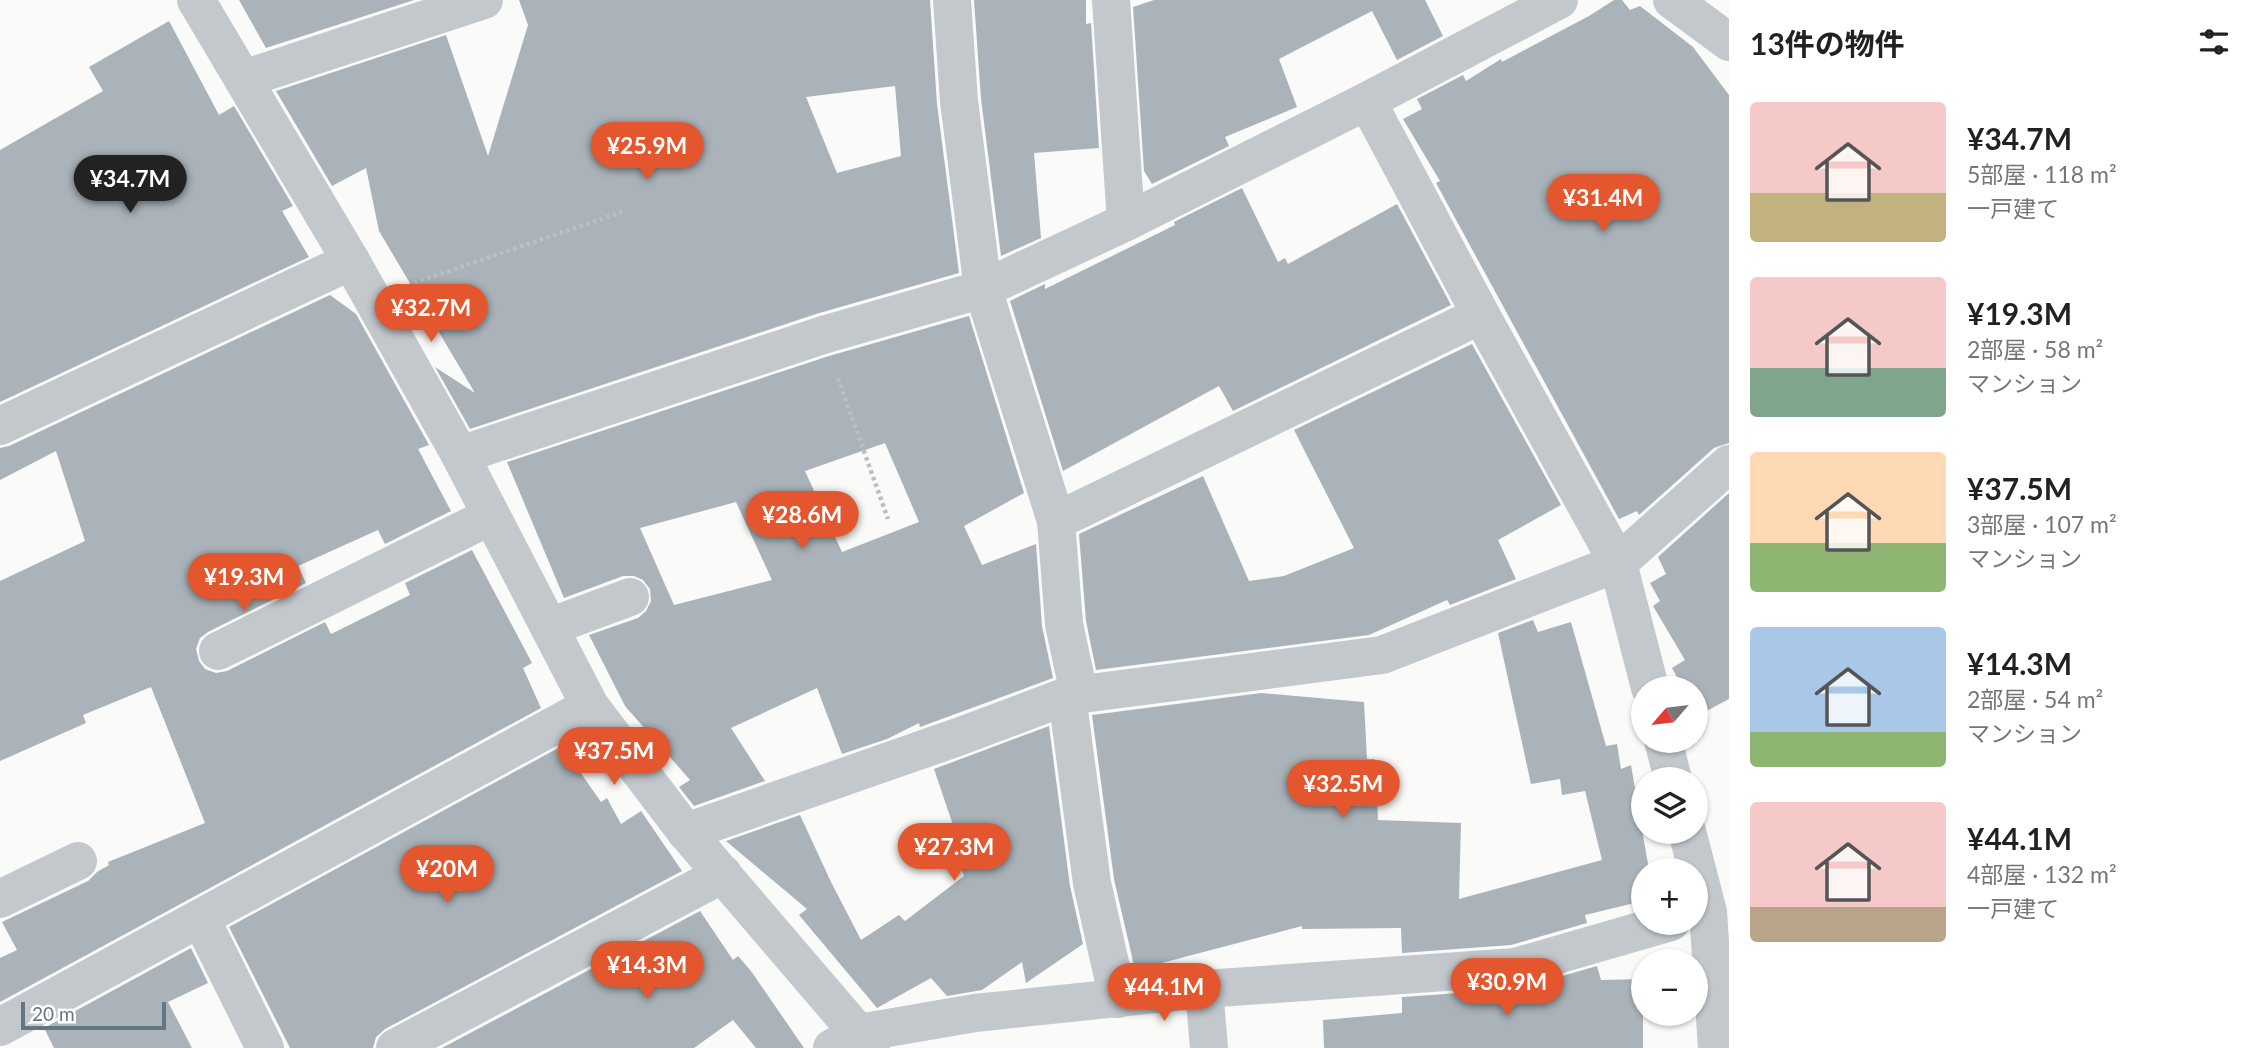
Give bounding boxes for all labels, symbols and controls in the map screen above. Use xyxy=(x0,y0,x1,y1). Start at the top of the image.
icon: filters xyxy=(2195,23,2233,61)
text: 13件の物件 xyxy=(1750,25,1905,61)
text: ¥34.7M xyxy=(1967,120,2072,156)
pin: ¥25.9M xyxy=(590,122,704,182)
icon: home xyxy=(1806,130,1890,214)
text: ¥25.9M xyxy=(607,131,687,159)
pin: ¥34.7M xyxy=(73,156,187,215)
text: 5部屋 · 118 m² xyxy=(1967,160,2117,188)
text: ¥34.7M xyxy=(90,164,170,192)
pin: ¥31.4M xyxy=(1546,174,1660,234)
text: ¥31.4M xyxy=(1563,183,1643,211)
text: 一戸建て xyxy=(1967,194,2059,222)
pin: ¥32.7M xyxy=(374,284,488,344)
text: ¥32.7M xyxy=(391,293,471,321)
text: ¥19.3M xyxy=(1967,295,2072,331)
icon: home xyxy=(1806,305,1890,389)
text: 2部屋 · 58 m² xyxy=(1967,335,2103,363)
text: マンション xyxy=(1967,369,2082,397)
text: ¥37.5M xyxy=(1967,470,2072,506)
icon: home xyxy=(1806,480,1890,564)
pin: ¥28.6M xyxy=(745,491,859,551)
text: ¥28.6M xyxy=(762,500,842,528)
text: 3部屋 · 107 m² xyxy=(1967,510,2117,538)
text: マンション xyxy=(1967,544,2082,572)
pin: ¥19.3M xyxy=(187,554,301,613)
text: ¥19.3M xyxy=(204,562,284,590)
text: ¥14.3M xyxy=(1967,645,2072,681)
icon: home xyxy=(1806,655,1890,739)
north arrow xyxy=(1631,676,1708,752)
map controls xyxy=(1631,676,1708,1026)
text: 2部屋 · 54 m² xyxy=(1967,685,2103,713)
text: マンション xyxy=(1967,719,2082,747)
pin: ¥37.5M xyxy=(557,728,671,787)
text: ¥37.5M xyxy=(574,736,654,764)
pin: ¥32.5M xyxy=(1286,760,1400,820)
button: layers xyxy=(1631,767,1708,844)
text: ¥32.5M xyxy=(1303,769,1383,797)
text: ¥44.1M xyxy=(1967,820,2072,856)
pin: ¥27.3M xyxy=(897,824,1011,883)
icon: home xyxy=(1806,830,1890,914)
text: ¥27.3M xyxy=(914,832,994,860)
pin: ¥20M xyxy=(406,846,488,905)
text: ¥20M xyxy=(416,854,478,882)
button: + xyxy=(1631,858,1708,935)
text: 4部屋 · 132 m² xyxy=(1967,860,2117,888)
text: 一戸建て xyxy=(1967,894,2059,922)
pin: ¥14.3M xyxy=(590,942,704,1001)
button: − xyxy=(1631,949,1708,1026)
text: ¥14.3M xyxy=(607,950,687,978)
pin: ¥30.9M xyxy=(1450,958,1564,1018)
pin: ¥44.1M xyxy=(1107,964,1221,1023)
text: ¥30.9M xyxy=(1467,967,1547,995)
text: ¥44.1M xyxy=(1124,972,1204,1000)
scale bar xyxy=(21,999,166,1031)
text: 20 m xyxy=(32,1002,75,1025)

